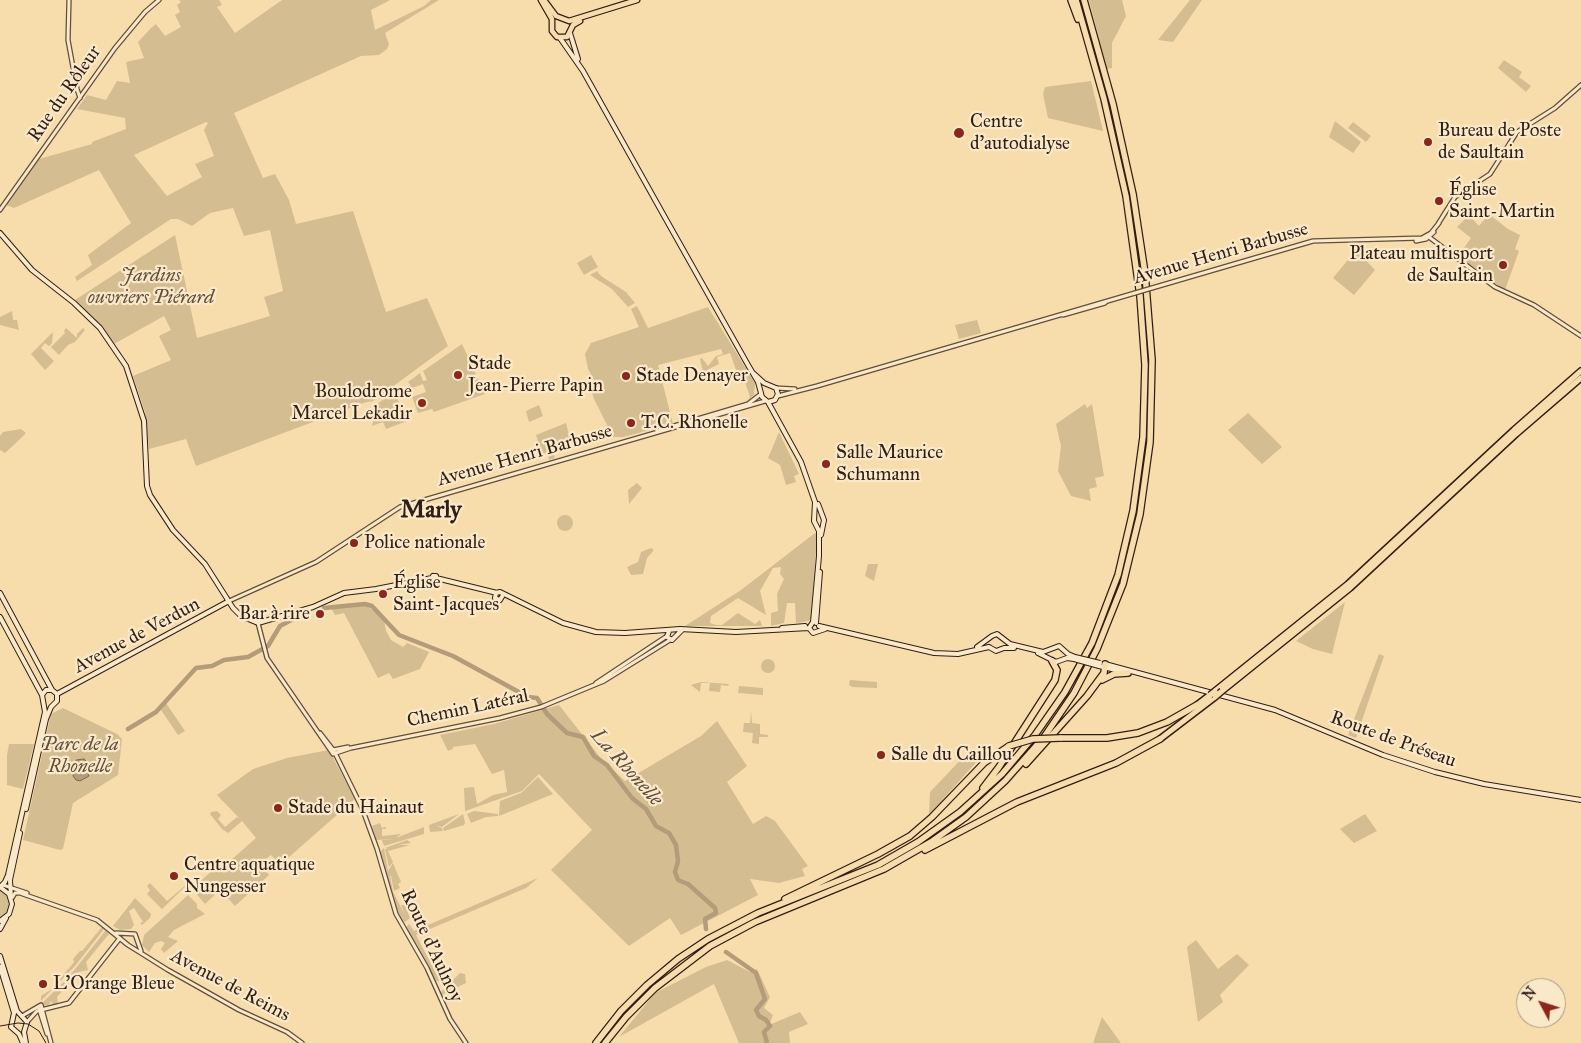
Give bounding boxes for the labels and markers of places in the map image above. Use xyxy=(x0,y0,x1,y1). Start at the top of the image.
place label: Centre d'autodialyse xyxy=(970,111,1070,155)
place label: Bureau de Poste de Saultain xyxy=(1438,120,1561,164)
marker: Centre d'autodialyse xyxy=(952,126,966,140)
marker: Bureau de Poste de Saultain xyxy=(1422,136,1434,148)
place label: Église Saint-Martin xyxy=(1449,179,1555,223)
marker: Église Saint-Martin xyxy=(1433,195,1445,207)
place label: Plateau multisport de Saultain xyxy=(1349,243,1493,287)
marker: Plateau multisport de Saultain xyxy=(1497,259,1509,271)
place label: Stade Jean-Pierre Papin xyxy=(468,353,603,397)
place label: Stade Denayer xyxy=(636,365,748,387)
marker: Stade Jean-Pierre Papin xyxy=(452,369,464,381)
marker: Stade Denayer xyxy=(620,370,632,382)
place label: Boulodrome Marcel Lekadir xyxy=(292,381,412,425)
marker: Boulodrome Marcel Lekadir xyxy=(416,397,428,409)
place label: T.C. Rhonelle xyxy=(641,412,748,434)
marker: T.C. Rhonelle xyxy=(625,417,637,429)
place label: Salle Maurice Schumann xyxy=(836,442,943,486)
marker: Salle Maurice Schumann xyxy=(820,458,832,470)
place label: Police nationale xyxy=(364,532,486,554)
marker: Police nationale xyxy=(348,537,360,549)
place label: Église Saint-Jacques xyxy=(393,572,499,616)
marker: Église Saint-Jacques xyxy=(377,588,389,600)
place label: Bar à rire xyxy=(239,603,310,625)
marker: Bar à rire xyxy=(314,608,326,620)
place label: Salle du Caillou xyxy=(891,744,1012,766)
marker: Salle du Caillou xyxy=(875,749,887,761)
place label: Stade du Hainaut xyxy=(288,797,424,819)
marker: Stade du Hainaut xyxy=(272,802,284,814)
place label: Centre aquatique Nungesser xyxy=(184,854,315,898)
marker: Centre aquatique Nungesser xyxy=(168,870,180,882)
place label: L'Orange Bleue xyxy=(53,973,175,995)
marker: L'Orange Bleue xyxy=(37,978,49,990)

